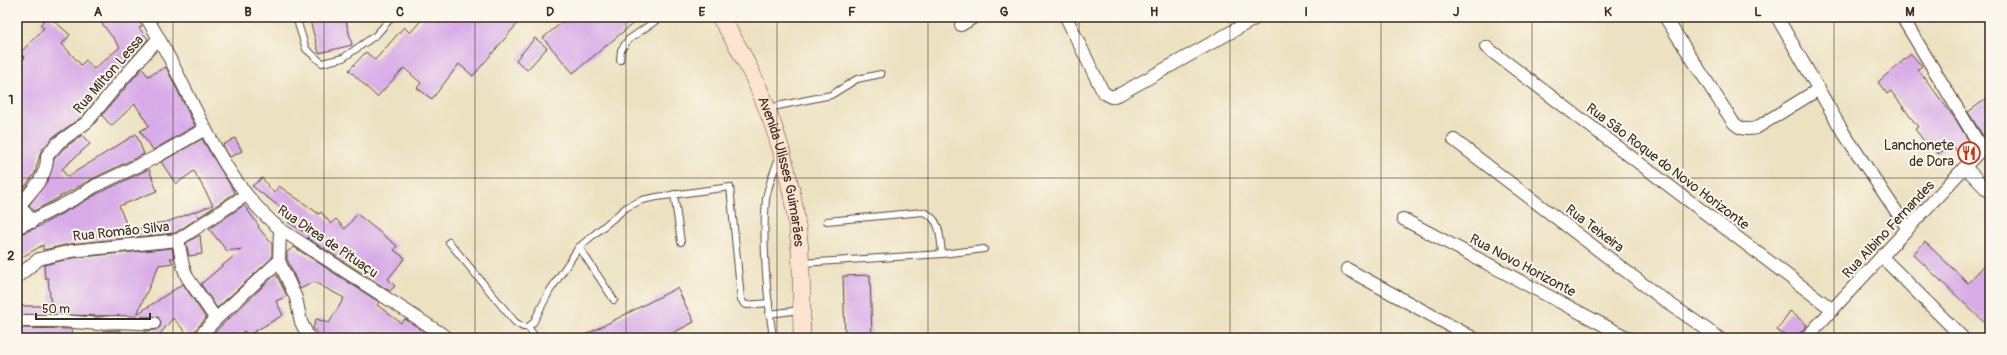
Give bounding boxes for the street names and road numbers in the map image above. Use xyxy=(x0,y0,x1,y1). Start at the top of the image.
street label: Rua Milton Lessa xyxy=(70,32,147,117)
street label: Avenida Ulisses Guimarães xyxy=(754,94,808,248)
street label: Rua São Roque do Novo Horizonte xyxy=(1583,100,1753,233)
street label: Rua Albino Fernandes xyxy=(1839,177,1938,282)
street label: Rua Direa de Pituaçu xyxy=(274,201,381,281)
street label: Rua Teixeira xyxy=(1562,201,1627,256)
street label: Rua Romão Silva xyxy=(72,218,170,245)
street label: Rua Novo Horizonte xyxy=(1467,230,1579,301)

